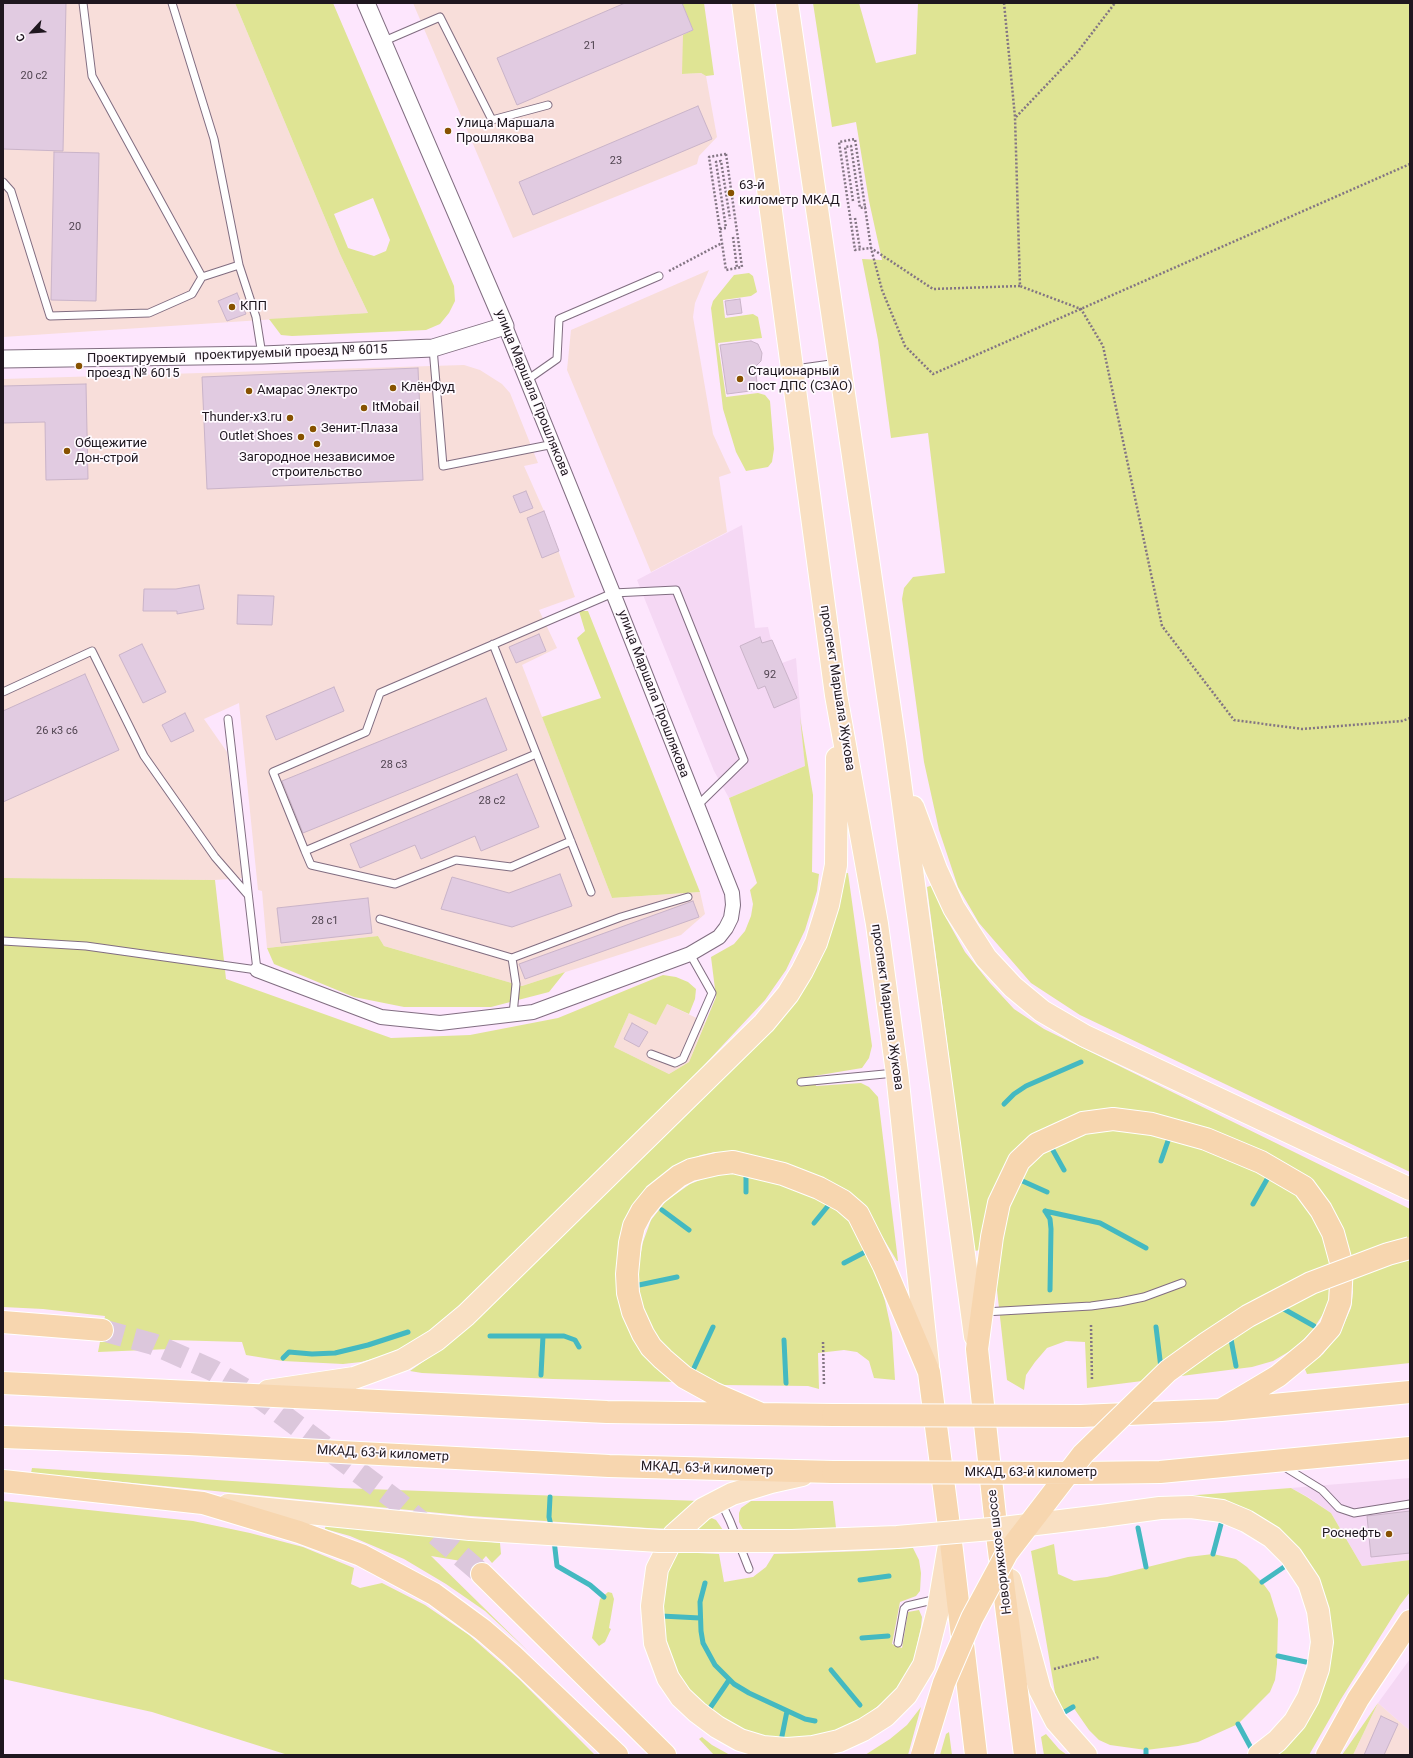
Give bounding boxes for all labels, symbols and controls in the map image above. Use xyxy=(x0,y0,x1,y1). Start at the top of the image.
north arrow xyxy=(12,12,52,52)
text: С xyxy=(13,31,28,44)
house number: 21 xyxy=(584,39,596,53)
house number: 20 с2 xyxy=(20,69,48,83)
place label: Улица Маршала Прошлякова xyxy=(456,116,555,147)
marker: Улица Маршала Прошлякова xyxy=(443,126,453,136)
house number: 23 xyxy=(610,154,622,168)
place label: 63-й километр МКАД xyxy=(739,178,840,209)
marker: 63-й километр МКАД xyxy=(726,188,736,198)
house number: 20 xyxy=(69,220,81,234)
place label: КПП xyxy=(240,299,267,315)
marker: КПП xyxy=(227,302,237,312)
street label: улица Маршала Прошлякова xyxy=(491,308,573,478)
street label: проектируемый проезд № 6015 xyxy=(194,342,388,364)
place label: Проектируемый проезд № 6015 xyxy=(87,351,186,382)
marker: Проектируемый проезд № 6015 xyxy=(74,361,84,371)
place label: Стационарный пост ДПС (СЗАО) xyxy=(748,364,852,395)
marker: Стационарный пост ДПС (СЗАО) xyxy=(735,374,745,384)
place label: КлёнФуд xyxy=(401,380,455,396)
place label: Амарас Электро xyxy=(257,383,358,399)
marker: КлёнФуд xyxy=(388,383,398,393)
marker: Амарас Электро xyxy=(244,386,254,396)
place label: ItMobail xyxy=(372,400,419,416)
marker: ItMobail xyxy=(359,403,369,413)
place label: Thunder-x3.ru xyxy=(202,410,282,426)
marker: Thunder-x3.ru xyxy=(285,413,295,423)
place label: Зенит-Плаза xyxy=(321,421,398,437)
marker: Зенит-Плаза xyxy=(308,424,318,434)
place label: Outlet Shoes xyxy=(219,429,293,445)
marker: Outlet Shoes xyxy=(296,432,306,442)
place label: Общежитие Дон-строй xyxy=(75,436,147,467)
marker: Загородное независимое строительство xyxy=(312,439,322,449)
marker: Общежитие Дон-строй xyxy=(62,446,72,456)
place label: Загородное независимое строительство xyxy=(239,450,395,481)
street label: проспект Маршала Жукова xyxy=(816,604,858,772)
street label: улица Маршала Прошлякова xyxy=(614,608,692,780)
house number: 92 xyxy=(764,668,776,682)
house number: 26 к3 с6 xyxy=(36,724,78,738)
house number: 28 с3 xyxy=(380,758,408,772)
house number: 28 с2 xyxy=(478,794,506,808)
house number: 28 с1 xyxy=(311,914,339,928)
street label: проспект Маршала Жукова xyxy=(868,923,906,1091)
street label: МКАД, 63-й километр xyxy=(317,1443,449,1465)
street label: МКАД, 63-й километр xyxy=(641,1459,773,1479)
street label: МКАД, 63-й километр xyxy=(965,1465,1097,1481)
street label: Новорижское шоссе xyxy=(985,1489,1015,1615)
place label: Роснефть xyxy=(1322,1526,1381,1542)
marker: Роснефть xyxy=(1384,1529,1394,1539)

